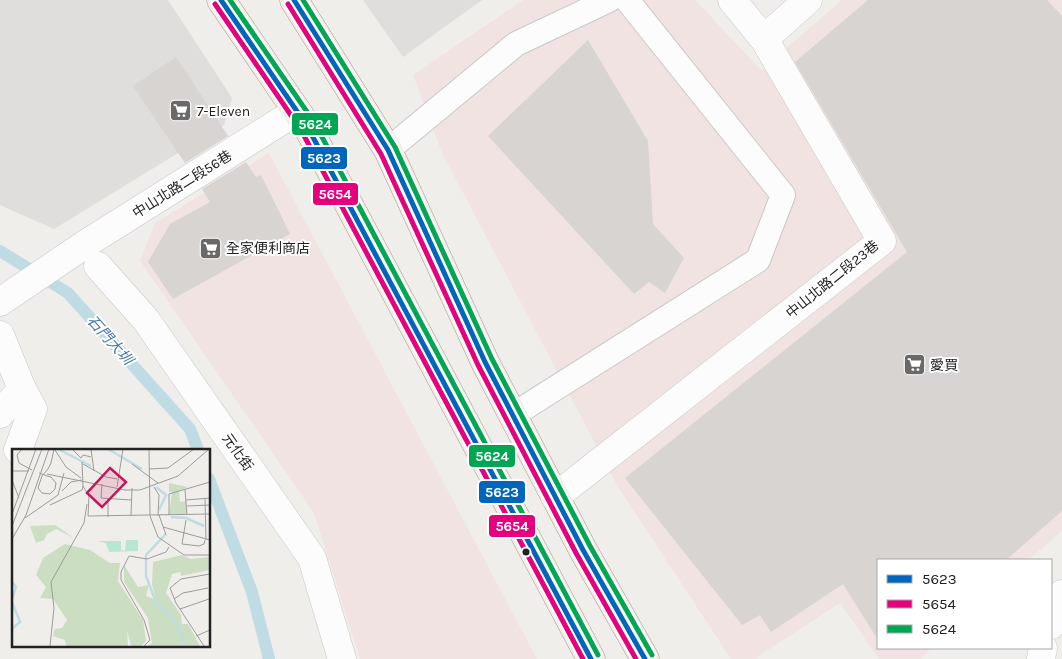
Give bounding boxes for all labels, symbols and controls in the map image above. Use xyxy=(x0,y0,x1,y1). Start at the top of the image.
supermarket icon: 7-Eleven xyxy=(169,99,193,123)
place label: 7-Eleven xyxy=(197,103,250,120)
line badge: 5624 xyxy=(291,112,339,136)
text: 5624 xyxy=(298,116,332,133)
line badge: 5623 xyxy=(300,146,348,170)
street label: 中山北路二段56巷 xyxy=(129,147,235,222)
text: 5623 xyxy=(307,150,341,167)
line badge: 5654 xyxy=(312,182,359,206)
text: 5654 xyxy=(318,186,352,203)
supermarket icon: 全家便利商店 xyxy=(198,236,222,260)
street label: 中山北路二段23巷 xyxy=(783,237,882,322)
place label: 全家便利商店 xyxy=(226,240,310,257)
water label: 石門大圳 xyxy=(83,312,138,370)
supermarket icon: 愛買 xyxy=(902,353,926,377)
place label: 愛買 xyxy=(930,357,958,374)
street label: 元化街 xyxy=(219,430,257,474)
line badge: 5624 xyxy=(468,444,516,468)
text: 5624 xyxy=(475,448,509,465)
inset map xyxy=(12,449,210,646)
line badge: 5623 xyxy=(478,480,526,504)
text: 5623 xyxy=(485,484,519,501)
line badge: 5654 xyxy=(488,514,536,538)
text: 5654 xyxy=(495,518,529,535)
unlabelled marker xyxy=(521,547,531,557)
legend xyxy=(877,559,1052,649)
text: 5623 xyxy=(922,570,957,588)
text: 5654 xyxy=(922,595,957,613)
text: 5624 xyxy=(922,620,957,638)

